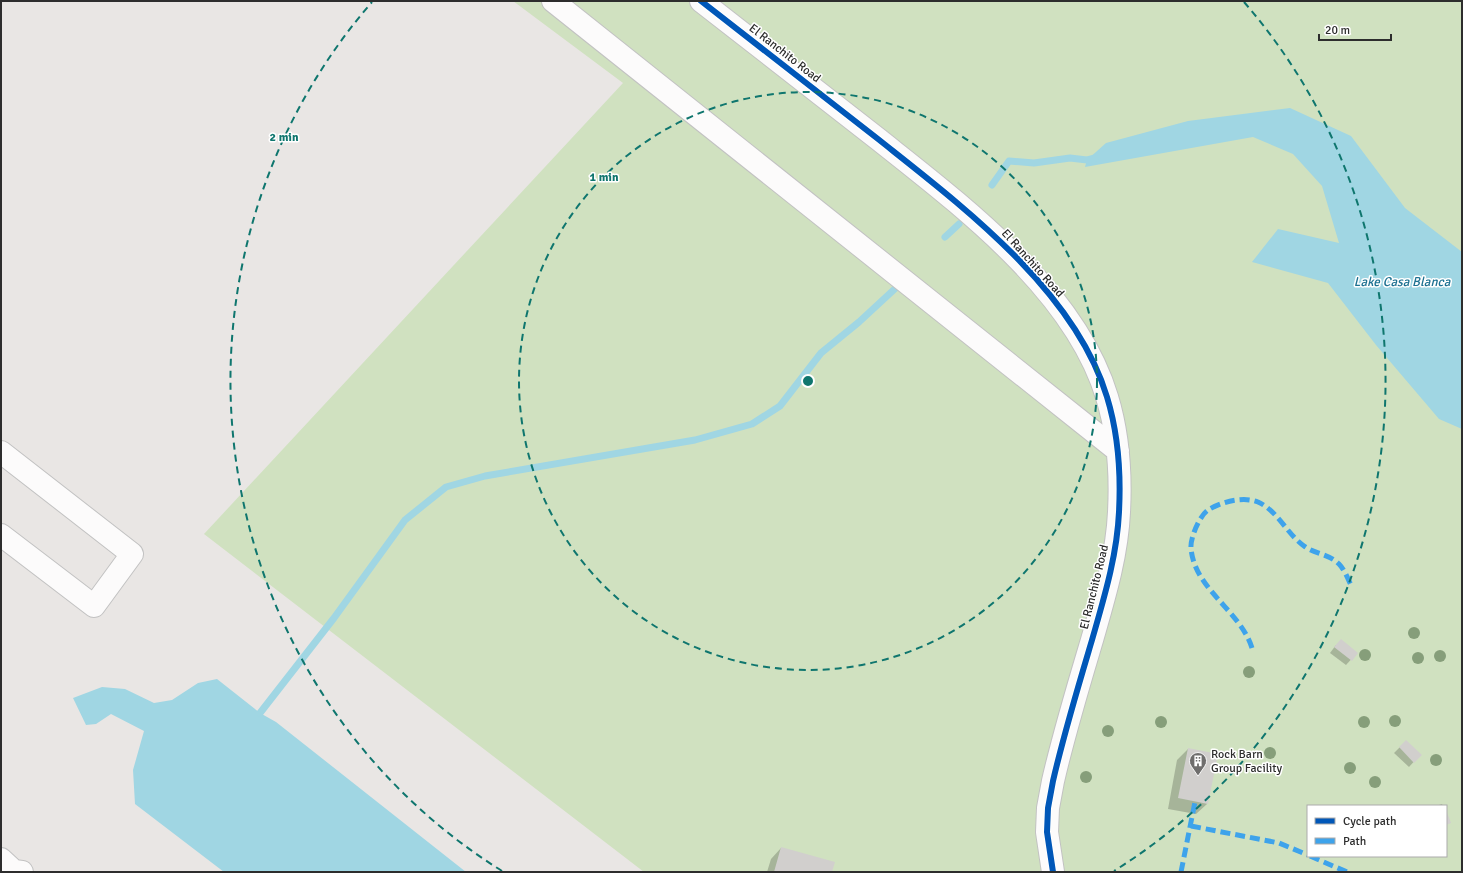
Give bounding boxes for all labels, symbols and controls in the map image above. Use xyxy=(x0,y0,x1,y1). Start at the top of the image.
scale bar xyxy=(1319,16,1391,42)
street label: El Ranchito Road xyxy=(746,21,823,86)
text: 20 m xyxy=(1325,23,1350,38)
text: 2 min xyxy=(270,130,299,145)
text: 1 min xyxy=(590,170,619,185)
street label: El Ranchito Road xyxy=(998,226,1067,301)
water label: Lake Casa Blanca xyxy=(1354,274,1451,290)
centre of rings xyxy=(801,374,815,388)
street label: El Ranchito Road xyxy=(1077,543,1112,631)
place label: Rock Barn Group Facility xyxy=(1211,747,1283,776)
building icon: Rock Barn Group Facility xyxy=(1188,751,1208,776)
legend xyxy=(1307,805,1447,857)
text: Cycle path xyxy=(1343,814,1396,829)
text: Path xyxy=(1343,834,1366,849)

